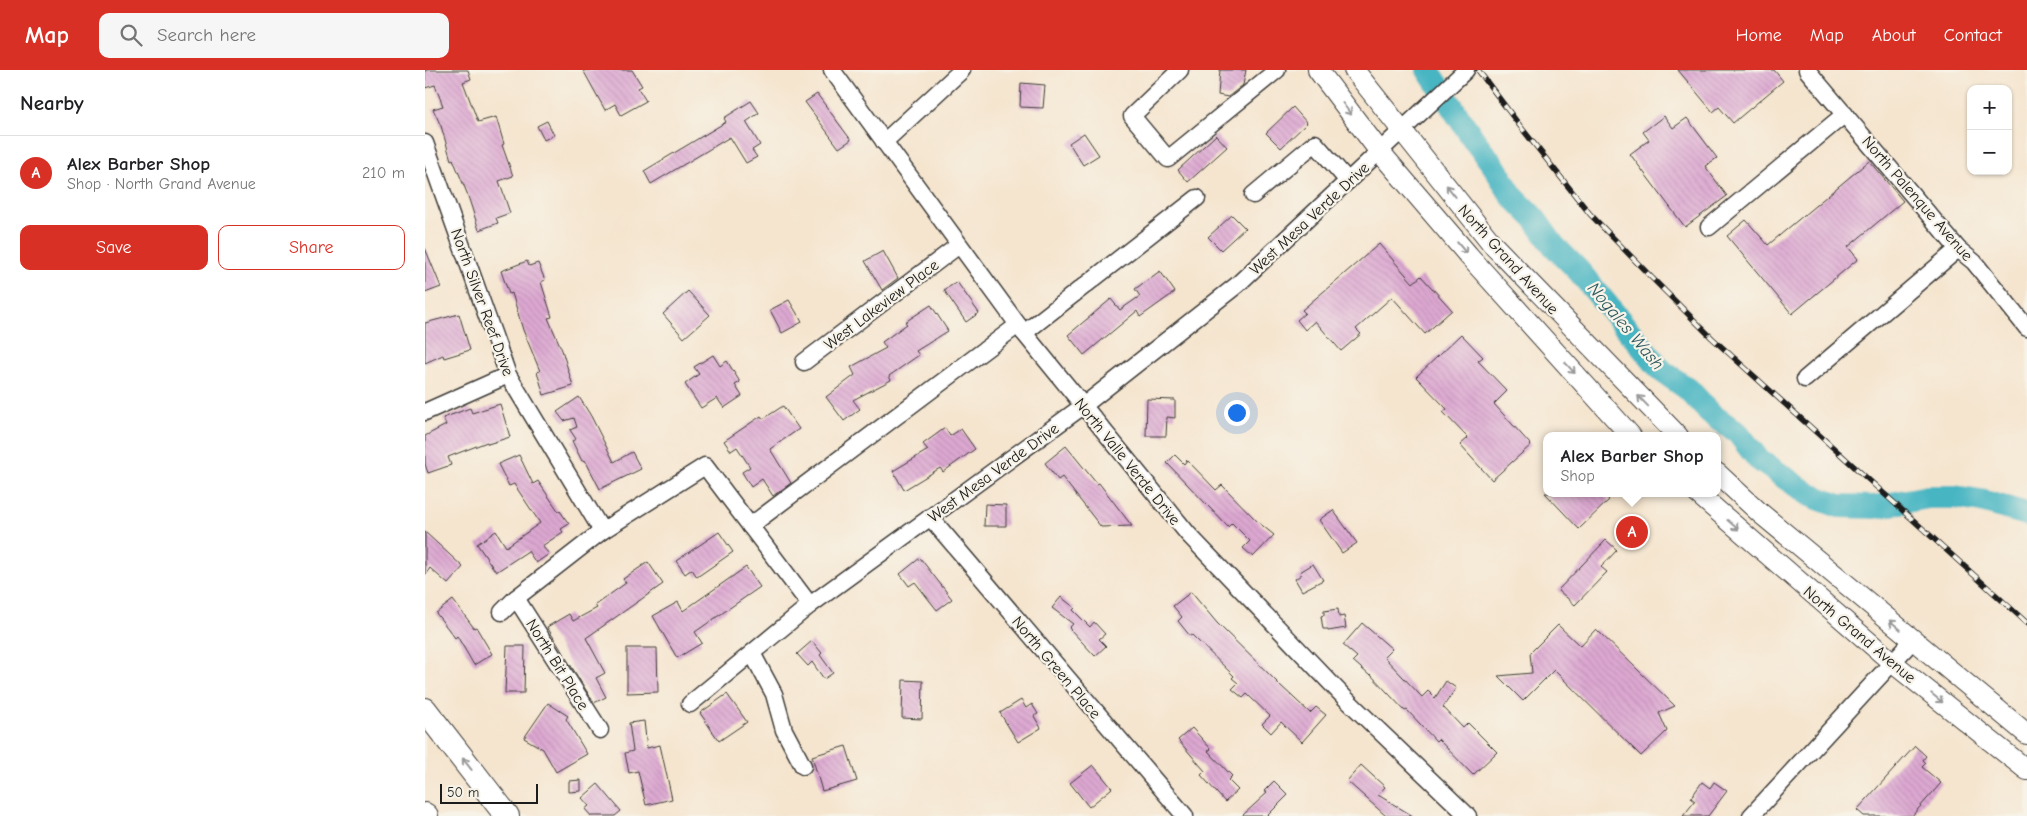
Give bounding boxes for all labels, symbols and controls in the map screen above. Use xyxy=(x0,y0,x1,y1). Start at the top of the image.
search box xyxy=(99,13,449,58)
text: Map xyxy=(25,21,69,49)
icon: search xyxy=(117,21,145,49)
text: Search here xyxy=(157,24,256,46)
text: Home xyxy=(1735,25,1782,46)
text: Map xyxy=(1810,25,1844,46)
text: About xyxy=(1872,25,1916,46)
text: Contact xyxy=(1944,25,2002,46)
map controls xyxy=(1967,85,2012,175)
button: + xyxy=(1967,85,2012,130)
text: Nearby xyxy=(20,91,84,115)
one-way arrow xyxy=(1342,102,1353,115)
button: − xyxy=(1967,130,2012,175)
street label: North Palenque Avenue xyxy=(1858,133,1976,265)
text: Alex Barber Shop xyxy=(67,153,210,175)
street label: West Mesa Verde Drive xyxy=(1246,159,1373,279)
text: A xyxy=(32,164,40,182)
text: 210 m xyxy=(362,164,405,182)
text: Shop · North Grand Avenue xyxy=(67,175,256,193)
one-way arrow xyxy=(1445,185,1456,198)
street label: North Grand Avenue xyxy=(1454,201,1562,318)
button: Save xyxy=(20,225,208,270)
button: Share xyxy=(218,225,405,270)
street label: North Silver Reef Drive xyxy=(447,226,517,378)
one-way arrow xyxy=(1456,241,1467,254)
street label: West Lakeview Place xyxy=(821,256,942,354)
water label: Nogales Wash xyxy=(1583,278,1668,374)
one-way arrow xyxy=(1565,362,1576,375)
street label: North Valle Verde Drive xyxy=(1071,395,1184,529)
one-way arrow xyxy=(1637,395,1649,408)
your location xyxy=(1224,400,1250,426)
street label: West Mesa Verde Drive xyxy=(925,419,1062,526)
popup xyxy=(1543,432,1721,497)
text: Alex Barber Shop xyxy=(1560,445,1704,467)
text: Shop xyxy=(1560,467,1595,485)
pin: A xyxy=(1616,513,1648,551)
one-way arrow xyxy=(1727,519,1740,531)
street label: North Grand Avenue xyxy=(1800,583,1919,687)
street label: North Green Place xyxy=(1008,613,1104,722)
street label: North Bit Place xyxy=(522,616,592,713)
one-way arrow xyxy=(1889,620,1902,631)
one-way arrow xyxy=(1930,693,1943,704)
one-way arrow xyxy=(461,757,472,770)
scale bar xyxy=(440,781,537,804)
text: 50 m xyxy=(447,784,479,801)

